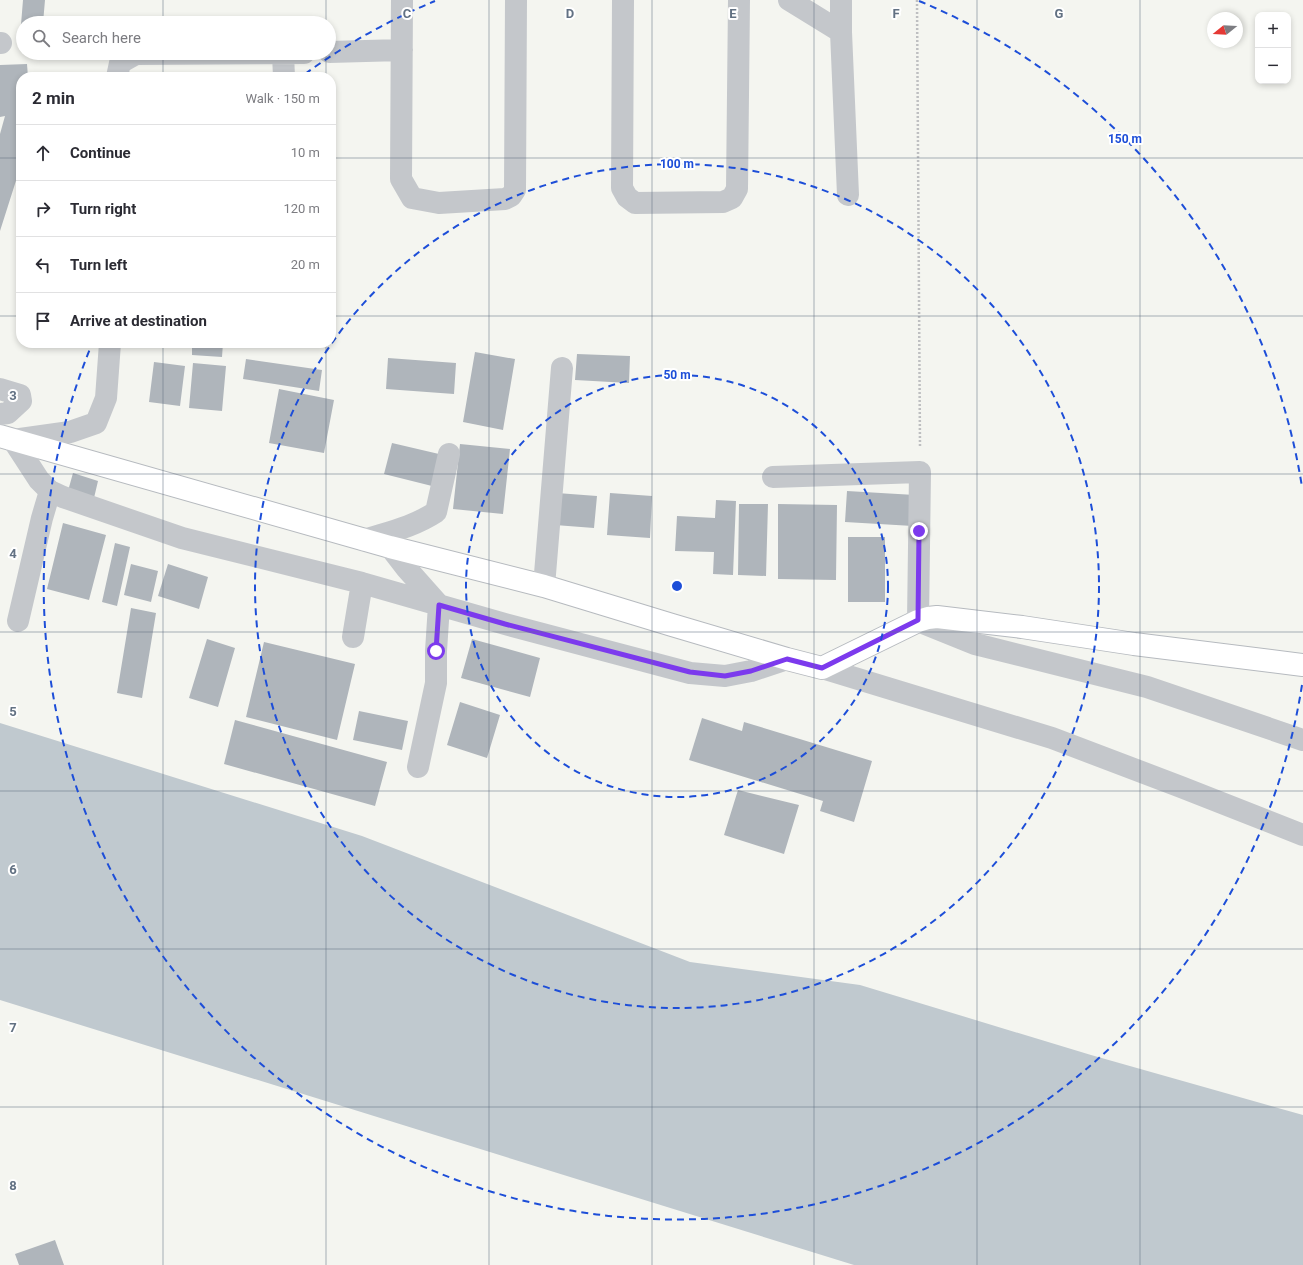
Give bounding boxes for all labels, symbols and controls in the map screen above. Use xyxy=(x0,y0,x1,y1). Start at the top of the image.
text: C xyxy=(403,6,412,21)
text: D xyxy=(566,6,574,21)
text: E xyxy=(729,6,737,21)
text: F xyxy=(892,6,900,21)
text: G xyxy=(1055,6,1064,21)
north arrow xyxy=(1207,12,1243,48)
map controls xyxy=(1255,12,1291,84)
button: + xyxy=(1255,12,1291,48)
search box xyxy=(16,16,336,60)
icon: search xyxy=(30,27,52,49)
text: Search here xyxy=(62,29,141,47)
button: − xyxy=(1255,48,1291,84)
text: 2 min xyxy=(32,88,75,108)
text: Walk · 150 m xyxy=(245,91,320,106)
text: 150 m xyxy=(1108,132,1142,146)
icon: ahead xyxy=(32,142,54,164)
text: Continue xyxy=(70,144,131,162)
text: 10 m xyxy=(291,145,320,160)
text: 100 m xyxy=(660,157,694,171)
icon: right xyxy=(32,198,54,220)
text: Turn right xyxy=(70,200,136,218)
text: 120 m xyxy=(283,201,320,216)
icon: left xyxy=(32,254,54,276)
text: Turn left xyxy=(70,256,127,274)
text: 20 m xyxy=(291,257,320,272)
icon: arrive xyxy=(32,310,54,332)
text: Arrive at destination xyxy=(70,312,207,330)
text: 50 m xyxy=(663,368,691,382)
text: 3 xyxy=(9,388,17,403)
route end xyxy=(910,522,928,540)
text: 4 xyxy=(9,546,17,561)
centre of rings xyxy=(670,579,684,593)
route start xyxy=(427,642,445,660)
text: 5 xyxy=(9,704,17,719)
text: 6 xyxy=(9,862,17,877)
text: 7 xyxy=(9,1020,17,1035)
text: 8 xyxy=(9,1178,17,1193)

